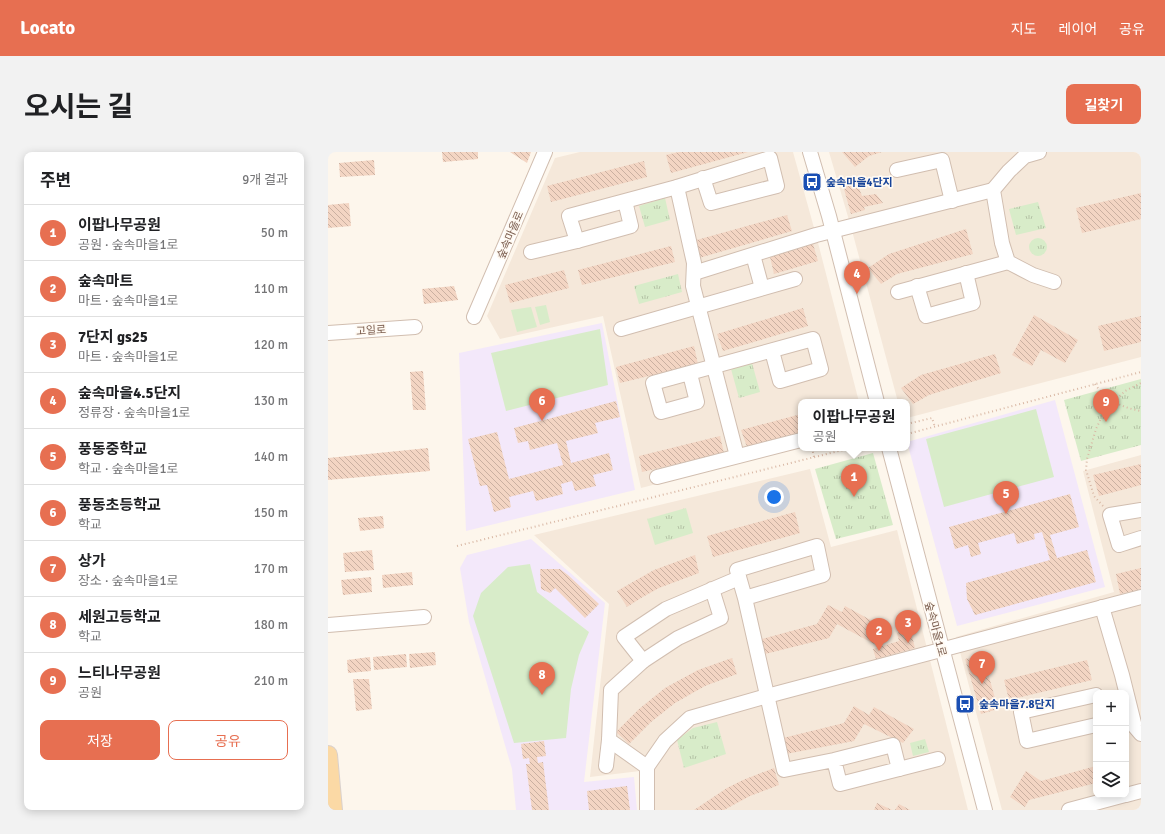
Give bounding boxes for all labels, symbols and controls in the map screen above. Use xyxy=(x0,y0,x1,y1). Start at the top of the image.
text: Locato xyxy=(20,16,75,40)
text: 지도 xyxy=(1011,21,1037,38)
text: 레이어 xyxy=(1059,21,1097,38)
text: 공유 xyxy=(1119,21,1145,38)
button: 길찾기 xyxy=(1066,84,1141,124)
text: 오시는 길 xyxy=(24,90,133,124)
text: 주변 xyxy=(40,170,71,191)
bus stop icon: 숲속마을4단지 xyxy=(801,171,823,193)
text: 9개 결과 xyxy=(242,172,288,188)
place label: 숲속마을4단지 xyxy=(826,176,893,189)
street label: 숲속마을로 xyxy=(495,209,526,261)
text: 이팝나무공원 xyxy=(78,216,161,234)
text: 1 xyxy=(49,225,57,241)
text: 50 m xyxy=(261,225,288,241)
text: 공원 · 숲속마을1로 xyxy=(78,237,178,253)
pin: 4 xyxy=(844,261,870,294)
text: 숲속마트 xyxy=(78,272,133,290)
text: 2 xyxy=(49,281,57,297)
text: 110 m xyxy=(254,281,288,297)
text: 마트 · 숲속마을1로 xyxy=(78,293,178,309)
street label: 고일로 xyxy=(355,323,387,338)
text: 7단지 gs25 xyxy=(78,328,148,346)
text: 3 xyxy=(49,337,57,353)
text: 120 m xyxy=(254,337,288,353)
text: 마트 · 숲속마을1로 xyxy=(78,349,178,365)
text: 숲속마을4.5단지 xyxy=(78,384,181,402)
pin: 6 xyxy=(529,388,555,421)
pin: 9 xyxy=(1093,389,1119,422)
text: 4 xyxy=(49,393,57,409)
text: 130 m xyxy=(254,393,288,409)
popup xyxy=(798,399,910,451)
text: 정류장 · 숲속마을1로 xyxy=(78,405,190,421)
text: 이팝나무공원 xyxy=(813,408,895,426)
text: 공원 xyxy=(813,429,837,445)
text: 풍동중학교 xyxy=(78,440,147,458)
text: 5 xyxy=(49,449,57,465)
text: 140 m xyxy=(254,449,288,465)
text: 학교 · 숲속마을1로 xyxy=(78,461,178,477)
pin: 1 xyxy=(841,464,867,497)
pin: 5 xyxy=(993,481,1019,514)
your location xyxy=(764,487,784,507)
text: 풍동초등학교 xyxy=(78,496,161,514)
text: 6 xyxy=(49,505,57,521)
text: 150 m xyxy=(254,505,288,521)
text: 학교 xyxy=(78,517,102,533)
text: 상가 xyxy=(78,552,106,570)
text: 7 xyxy=(49,561,57,577)
text: 170 m xyxy=(254,561,288,577)
text: 장소 · 숲속마을1로 xyxy=(78,573,178,589)
street label: 숲속마을1로 xyxy=(922,600,949,658)
text: 세원고등학교 xyxy=(78,608,161,626)
pin: 3 xyxy=(895,610,921,643)
text: 8 xyxy=(49,617,57,633)
text: 180 m xyxy=(254,617,288,633)
pin: 2 xyxy=(866,618,892,651)
text: 학교 xyxy=(78,629,102,645)
pin: 7 xyxy=(969,651,995,684)
pin: 8 xyxy=(529,662,555,695)
text: 느티나무공원 xyxy=(78,664,161,682)
text: 9 xyxy=(49,673,57,689)
text: 210 m xyxy=(254,673,288,689)
text: 공원 xyxy=(78,685,102,701)
map controls xyxy=(1093,690,1129,798)
button: + xyxy=(1093,690,1129,726)
bus stop icon: 숲속마을7.8단지 xyxy=(954,693,976,715)
place label: 숲속마을7.8단지 xyxy=(979,698,1055,711)
button: 저장 xyxy=(40,720,160,760)
button: 공유 xyxy=(168,720,288,760)
button: − xyxy=(1093,726,1129,762)
button: layers xyxy=(1093,762,1129,798)

